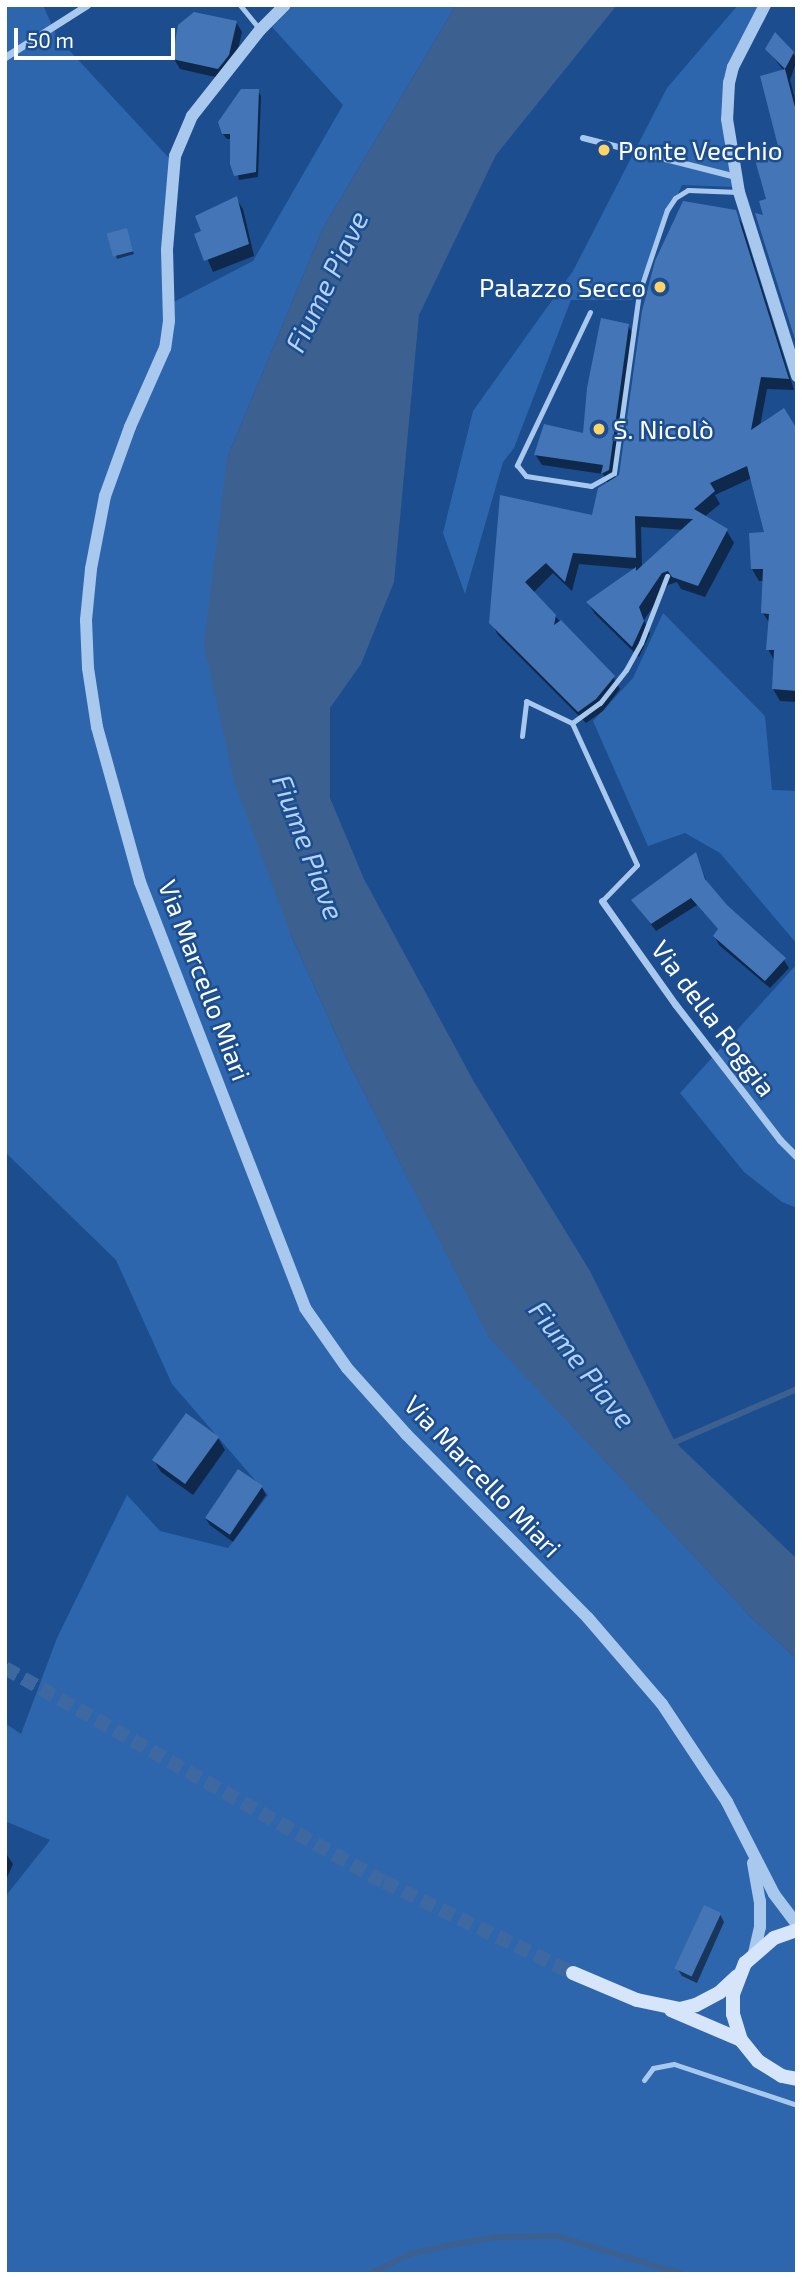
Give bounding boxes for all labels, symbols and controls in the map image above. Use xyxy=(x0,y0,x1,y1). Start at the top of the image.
scale bar xyxy=(18,14,178,58)
text: 50 m xyxy=(27,27,74,52)
place label: Ponte Vecchio xyxy=(618,134,783,166)
marker: Ponte Vecchio xyxy=(596,142,612,158)
water label: Fiume Piave xyxy=(277,205,375,357)
place label: Palazzo Secco xyxy=(479,271,646,303)
marker: Palazzo Secco xyxy=(652,279,668,295)
place label: S. Nicolò xyxy=(613,413,714,445)
marker: S. Nicolò xyxy=(591,421,607,437)
water label: Fiume Piave xyxy=(266,770,352,924)
street label: Via Marcello Miari xyxy=(152,875,258,1085)
street label: Via della Roggia xyxy=(645,934,783,1102)
water label: Fiume Piave xyxy=(523,1293,643,1435)
street label: Via Marcello Miari xyxy=(398,1389,568,1563)

